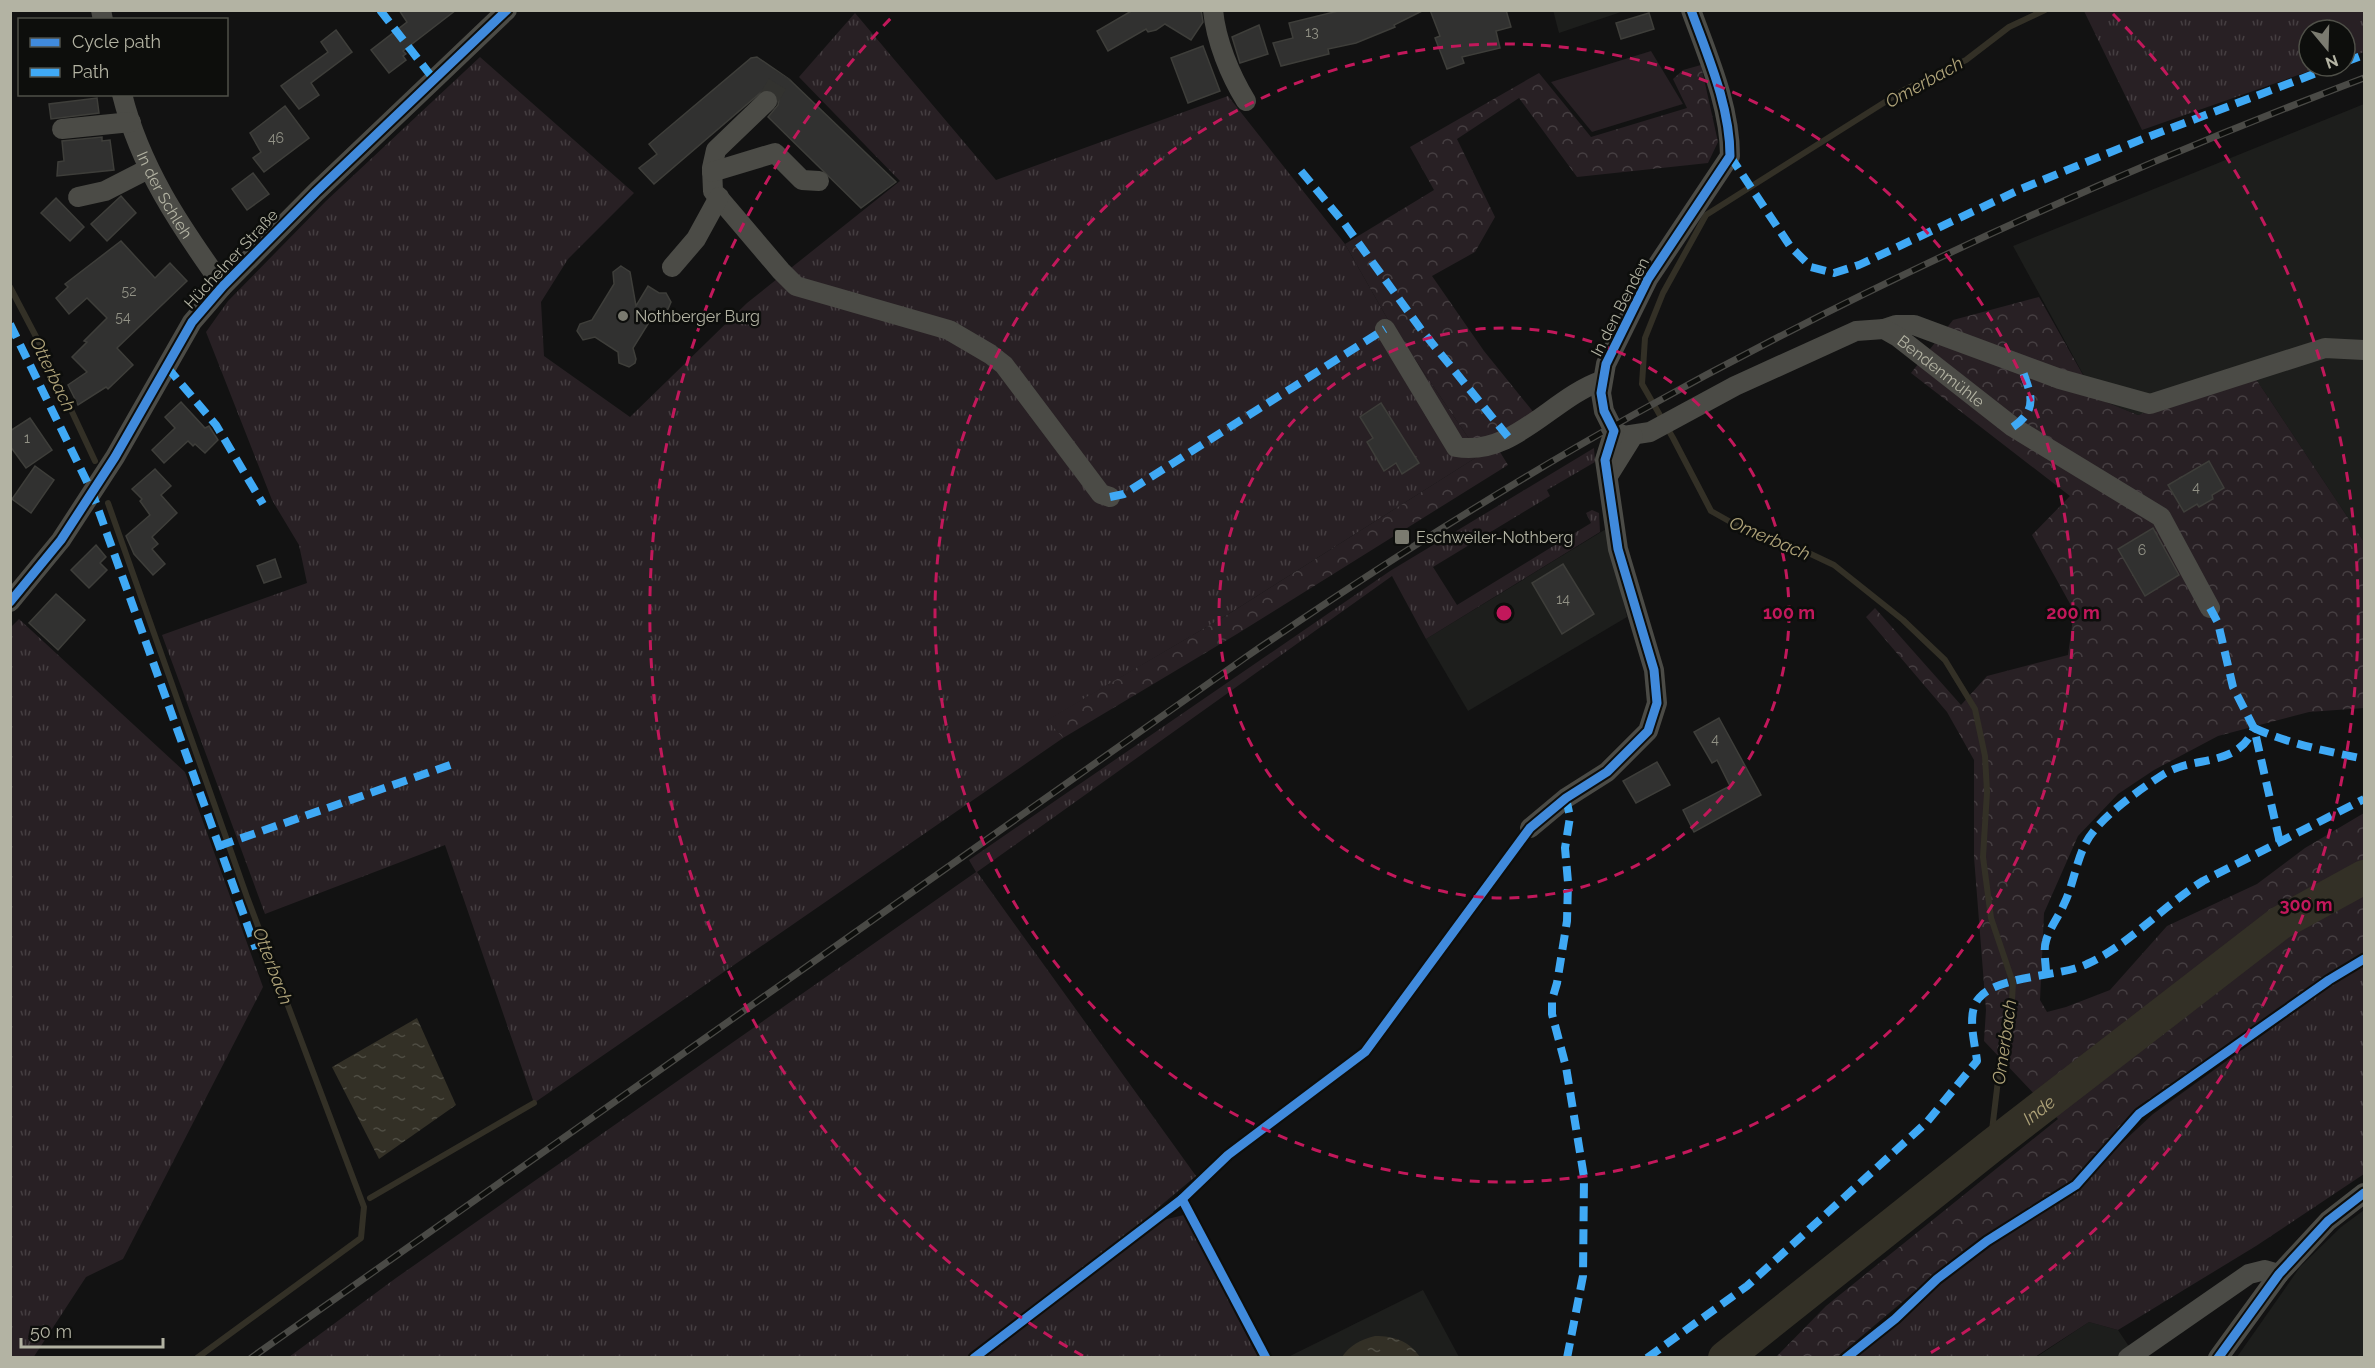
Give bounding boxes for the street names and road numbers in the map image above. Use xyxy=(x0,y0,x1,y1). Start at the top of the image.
street label: In der Schleh xyxy=(133,148,197,242)
street label: Hüchelner Straße xyxy=(180,205,282,313)
street label: In den Benden xyxy=(1587,254,1653,360)
street label: Bendenmühle xyxy=(1894,331,1988,411)

